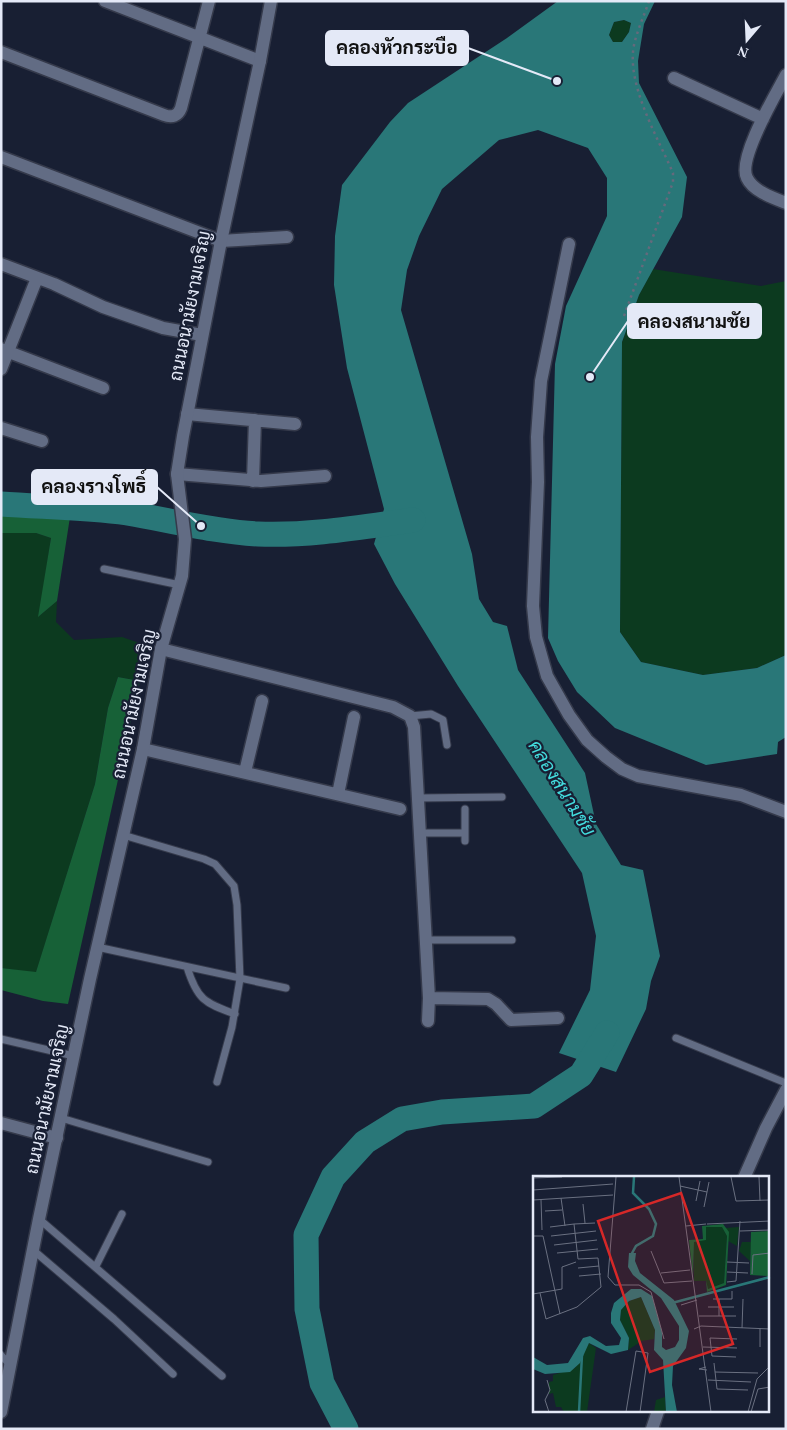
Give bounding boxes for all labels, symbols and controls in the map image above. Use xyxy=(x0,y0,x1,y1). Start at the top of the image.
north arrow xyxy=(722,15,772,65)
callout: คลองหัวกระบือ xyxy=(326,31,468,65)
text: คลองหัวกระบือ xyxy=(336,36,458,58)
text: N xyxy=(736,43,750,61)
street label: ถนนอนามัยงามเจริญ xyxy=(165,229,215,383)
callout: คลองสนามชัย xyxy=(628,304,761,338)
text: คลองสนามชัย xyxy=(638,311,750,332)
text: คลองรางโพธิ์ xyxy=(41,469,147,497)
callout: คลองรางโพธิ์ xyxy=(32,470,157,504)
street label: ถนนอนามัยงามเจริญ xyxy=(107,627,161,781)
water label: คลองสนามชัย xyxy=(524,736,600,840)
street label: ถนนอนามัยงามเจริญ xyxy=(20,1022,74,1176)
inset map xyxy=(533,1176,770,1412)

